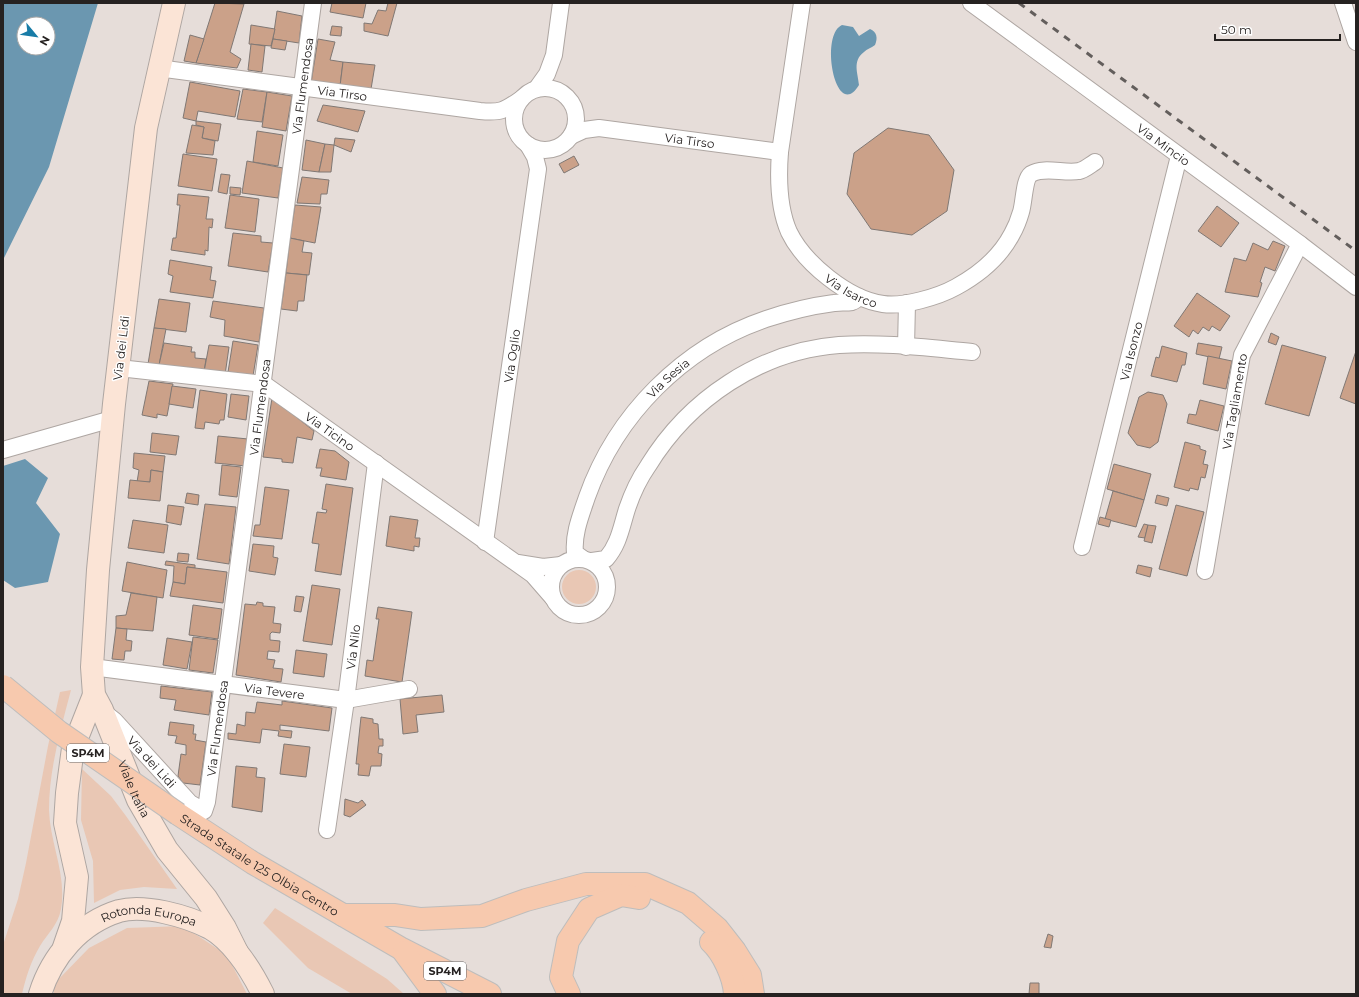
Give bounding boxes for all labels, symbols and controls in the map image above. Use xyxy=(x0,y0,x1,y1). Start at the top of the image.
north arrow xyxy=(16,16,56,56)
scale bar xyxy=(1215,16,1340,42)
text: 50 m xyxy=(1221,22,1252,37)
text: N xyxy=(36,34,53,48)
street label: Via Flumendosa xyxy=(288,37,316,135)
street label: Via Tirso xyxy=(317,82,368,103)
street label: Via Mincio xyxy=(1134,120,1193,169)
street label: Via Tirso xyxy=(664,129,716,151)
street label: Via Isarco xyxy=(822,270,879,310)
street label: Via dei Lidi xyxy=(110,315,132,381)
street label: Via Isonzo xyxy=(1116,320,1145,382)
street label: Via Oglio xyxy=(500,328,523,384)
street label: Via Tagliamento xyxy=(1218,352,1250,451)
street label: Via Sesia xyxy=(643,355,692,401)
street label: Via Flumendosa xyxy=(246,358,273,456)
street label: Via Ticino xyxy=(302,408,358,454)
street label: Via Nilo xyxy=(342,623,363,670)
street label: Via Flumendosa xyxy=(203,679,231,777)
street label: Via Tevere xyxy=(243,679,305,702)
street label: Via dei Lidi xyxy=(125,733,180,791)
road number: SP4M xyxy=(67,744,109,762)
street label: Viale Italia xyxy=(115,758,154,820)
street label: Strada Statale 125 Olbia Centro xyxy=(178,810,342,919)
street label: Rotonda Europa xyxy=(98,901,199,929)
road number: SP4M xyxy=(424,962,466,980)

